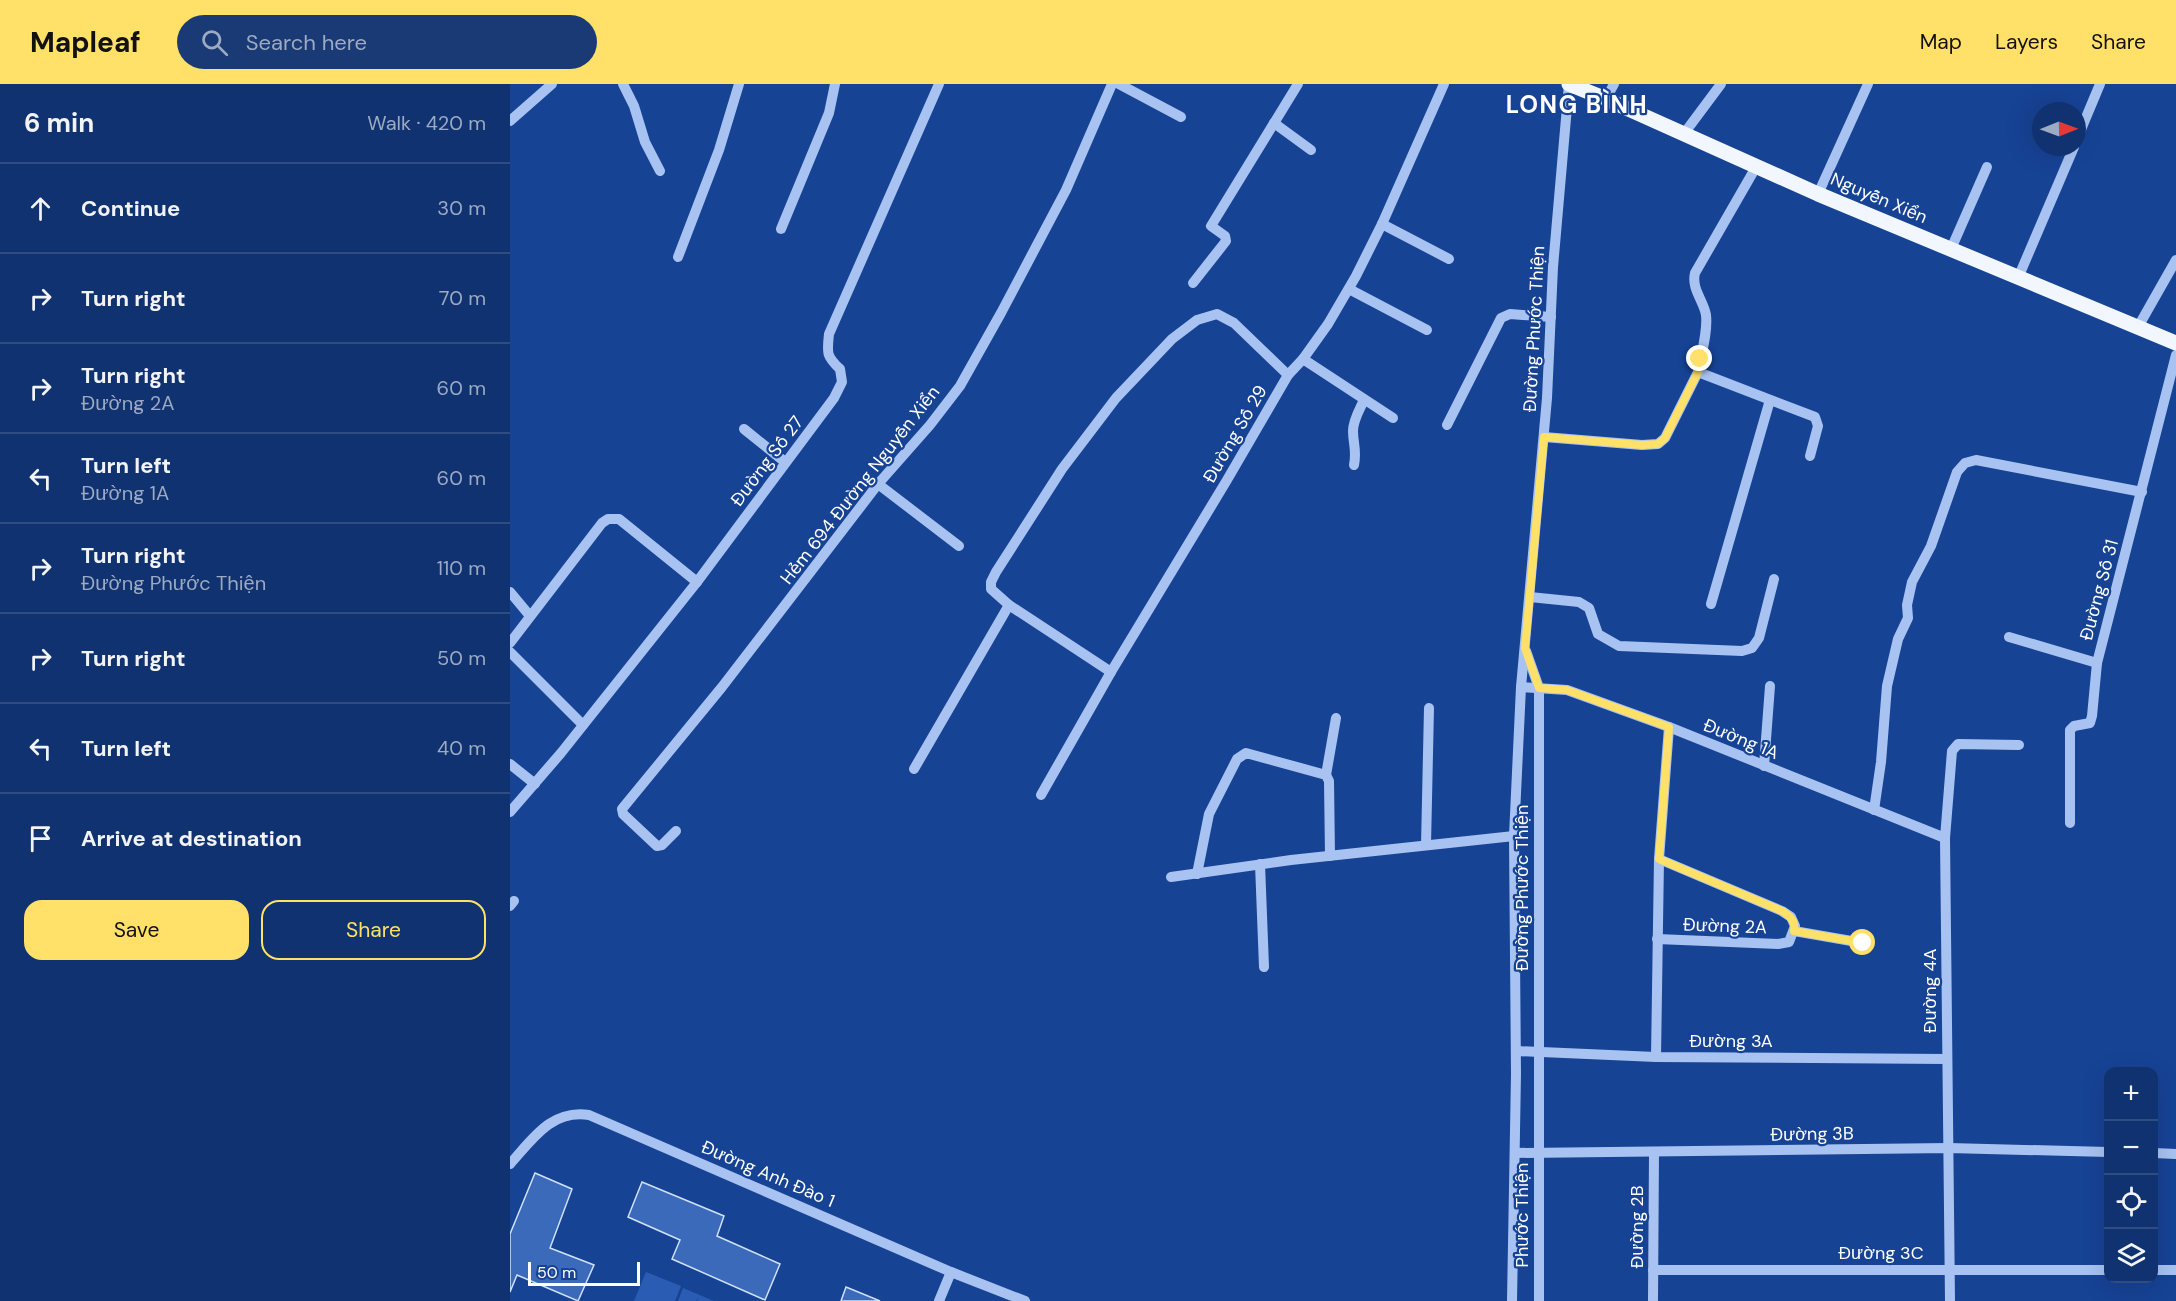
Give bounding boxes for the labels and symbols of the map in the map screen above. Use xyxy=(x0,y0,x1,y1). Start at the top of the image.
district label: LONG BÌNH xyxy=(1506,88,1648,120)
north arrow xyxy=(2032,102,2086,156)
street label: Nguyễn Xiển xyxy=(1827,167,1931,229)
street label: Đường Phước Thiện xyxy=(1518,245,1550,413)
route end xyxy=(1686,345,1712,371)
street label: Hẻm 694 Đường Nguyễn Xiển xyxy=(775,381,945,589)
street label: Đường Số 29 xyxy=(1197,381,1273,487)
street label: Đường Số 27 xyxy=(725,411,809,511)
street label: Đường Số 31 xyxy=(2074,537,2124,643)
street label: Đường 1A xyxy=(1700,713,1782,765)
street label: Đường Phước Thiện xyxy=(1510,805,1534,971)
street label: Đường 2A xyxy=(1683,913,1767,939)
route start xyxy=(1849,929,1875,955)
street label: Đường 4A xyxy=(1918,949,1942,1033)
street label: Đường 3A xyxy=(1689,1029,1773,1053)
street label: Đường 3B xyxy=(1770,1121,1854,1147)
street label: Đường Anh Đào 1 xyxy=(698,1135,838,1213)
street label: Phước Thiện xyxy=(1510,1163,1534,1267)
street label: Đường 2B xyxy=(1625,1185,1649,1269)
street label: Đường 3C xyxy=(1838,1241,1924,1265)
scale bar xyxy=(528,1259,640,1286)

